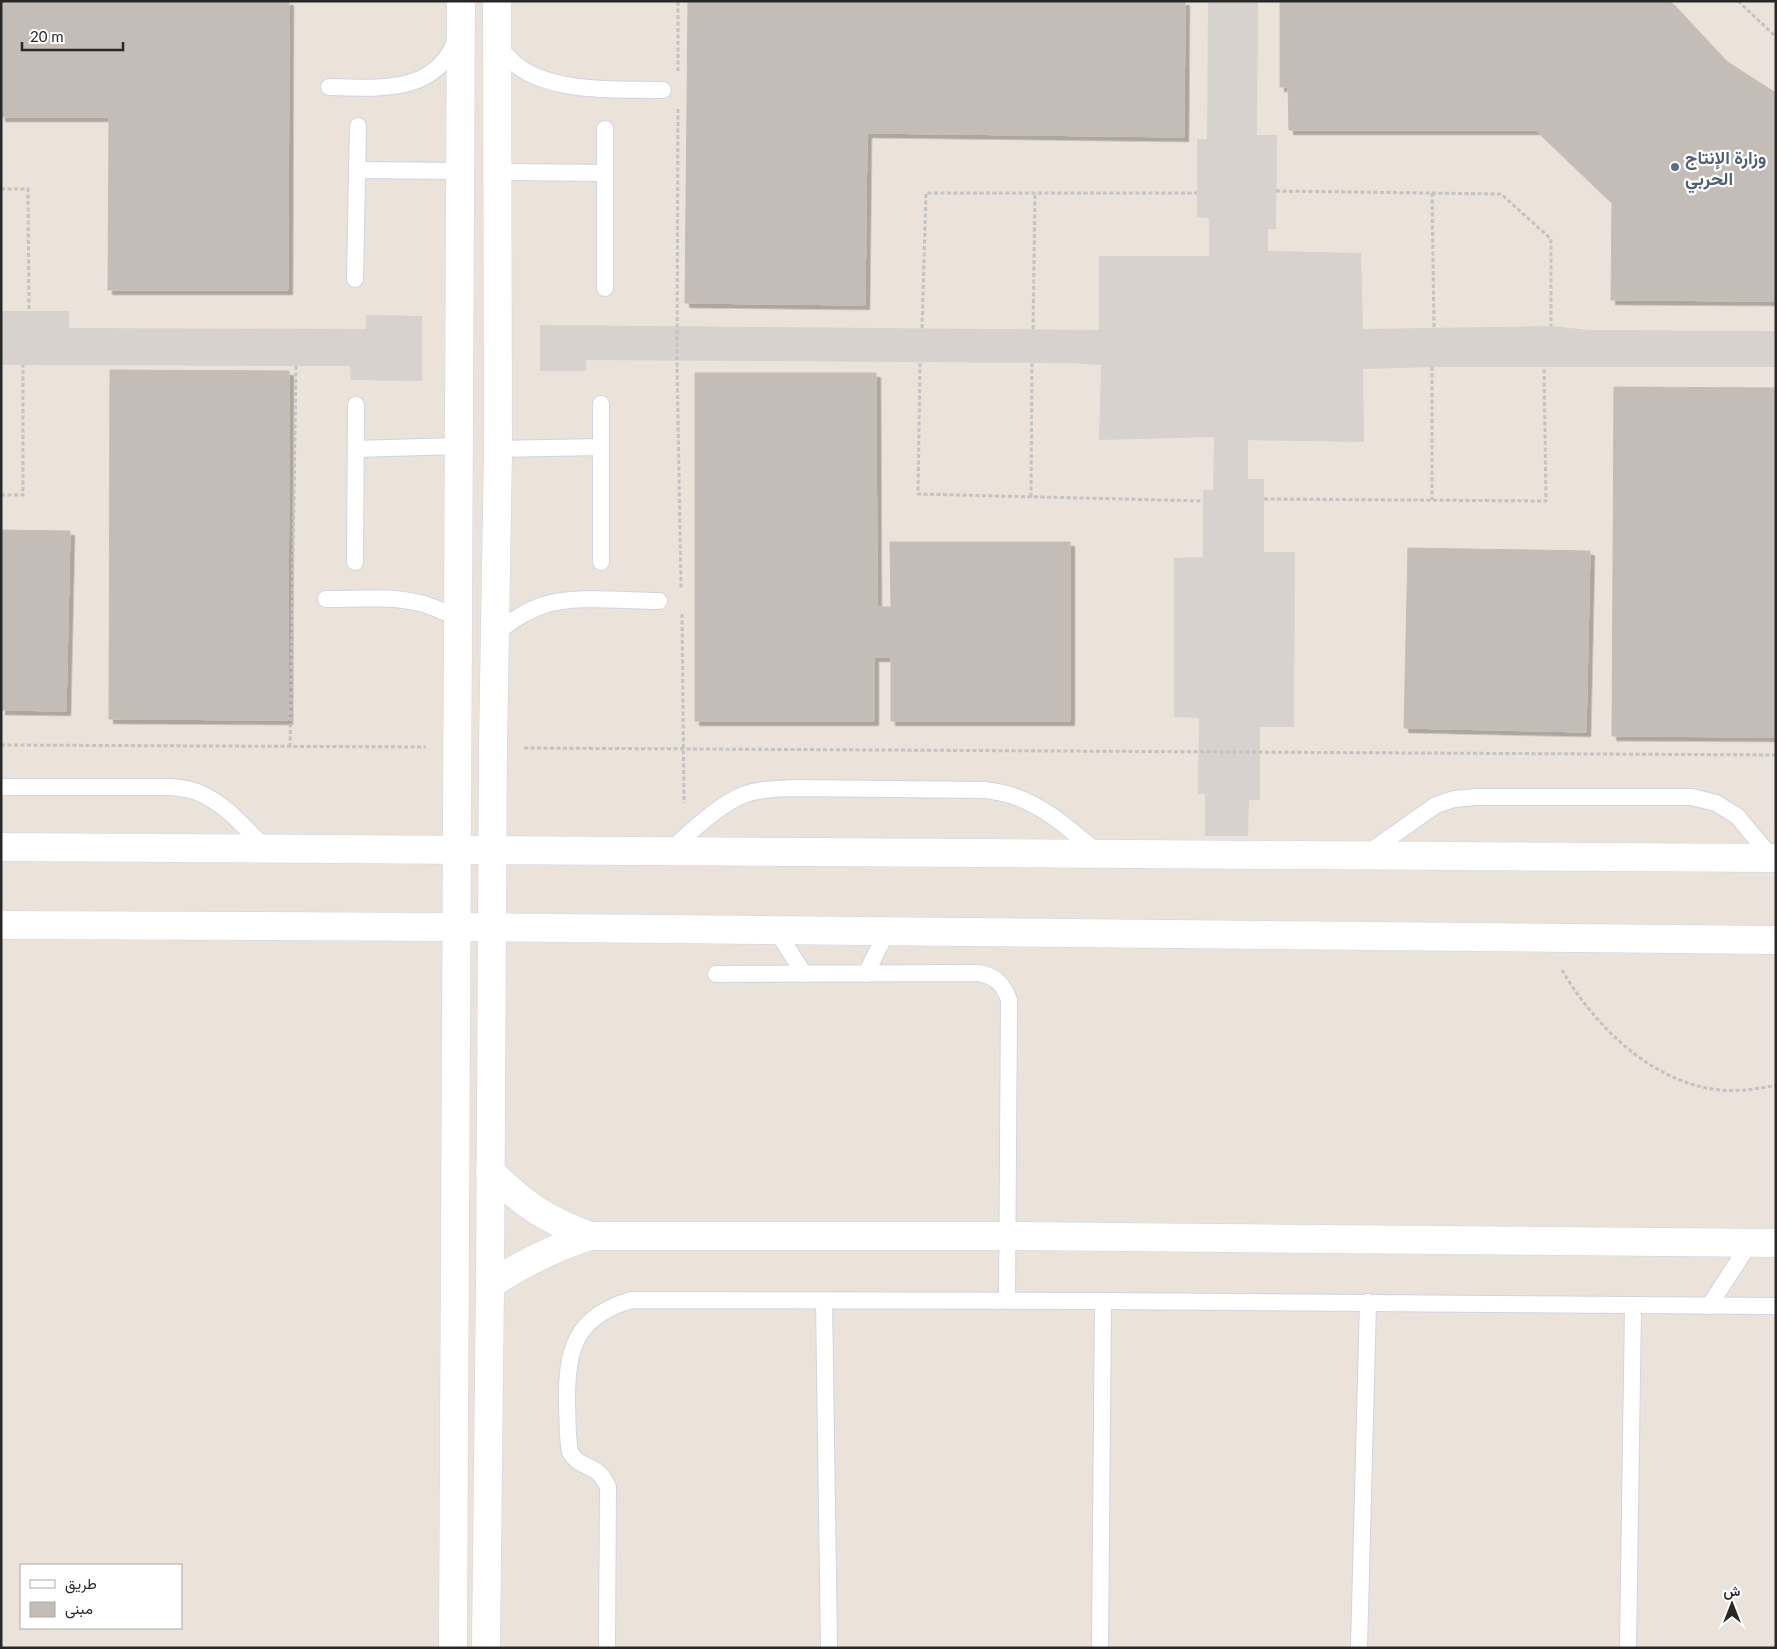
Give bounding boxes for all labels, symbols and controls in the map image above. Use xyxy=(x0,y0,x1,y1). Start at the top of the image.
scale bar xyxy=(22,20,124,52)
text: 20 m xyxy=(30,27,64,45)
place label: وزارة الإنتاج الحربي xyxy=(1685,146,1766,194)
marker: وزارة الإنتاج الحربي xyxy=(1669,161,1681,173)
legend xyxy=(20,1564,182,1629)
text: طريق xyxy=(65,1574,97,1594)
north arrow xyxy=(1707,1579,1757,1629)
text: ش xyxy=(1724,1582,1741,1600)
text: مبنى xyxy=(65,1599,93,1619)

